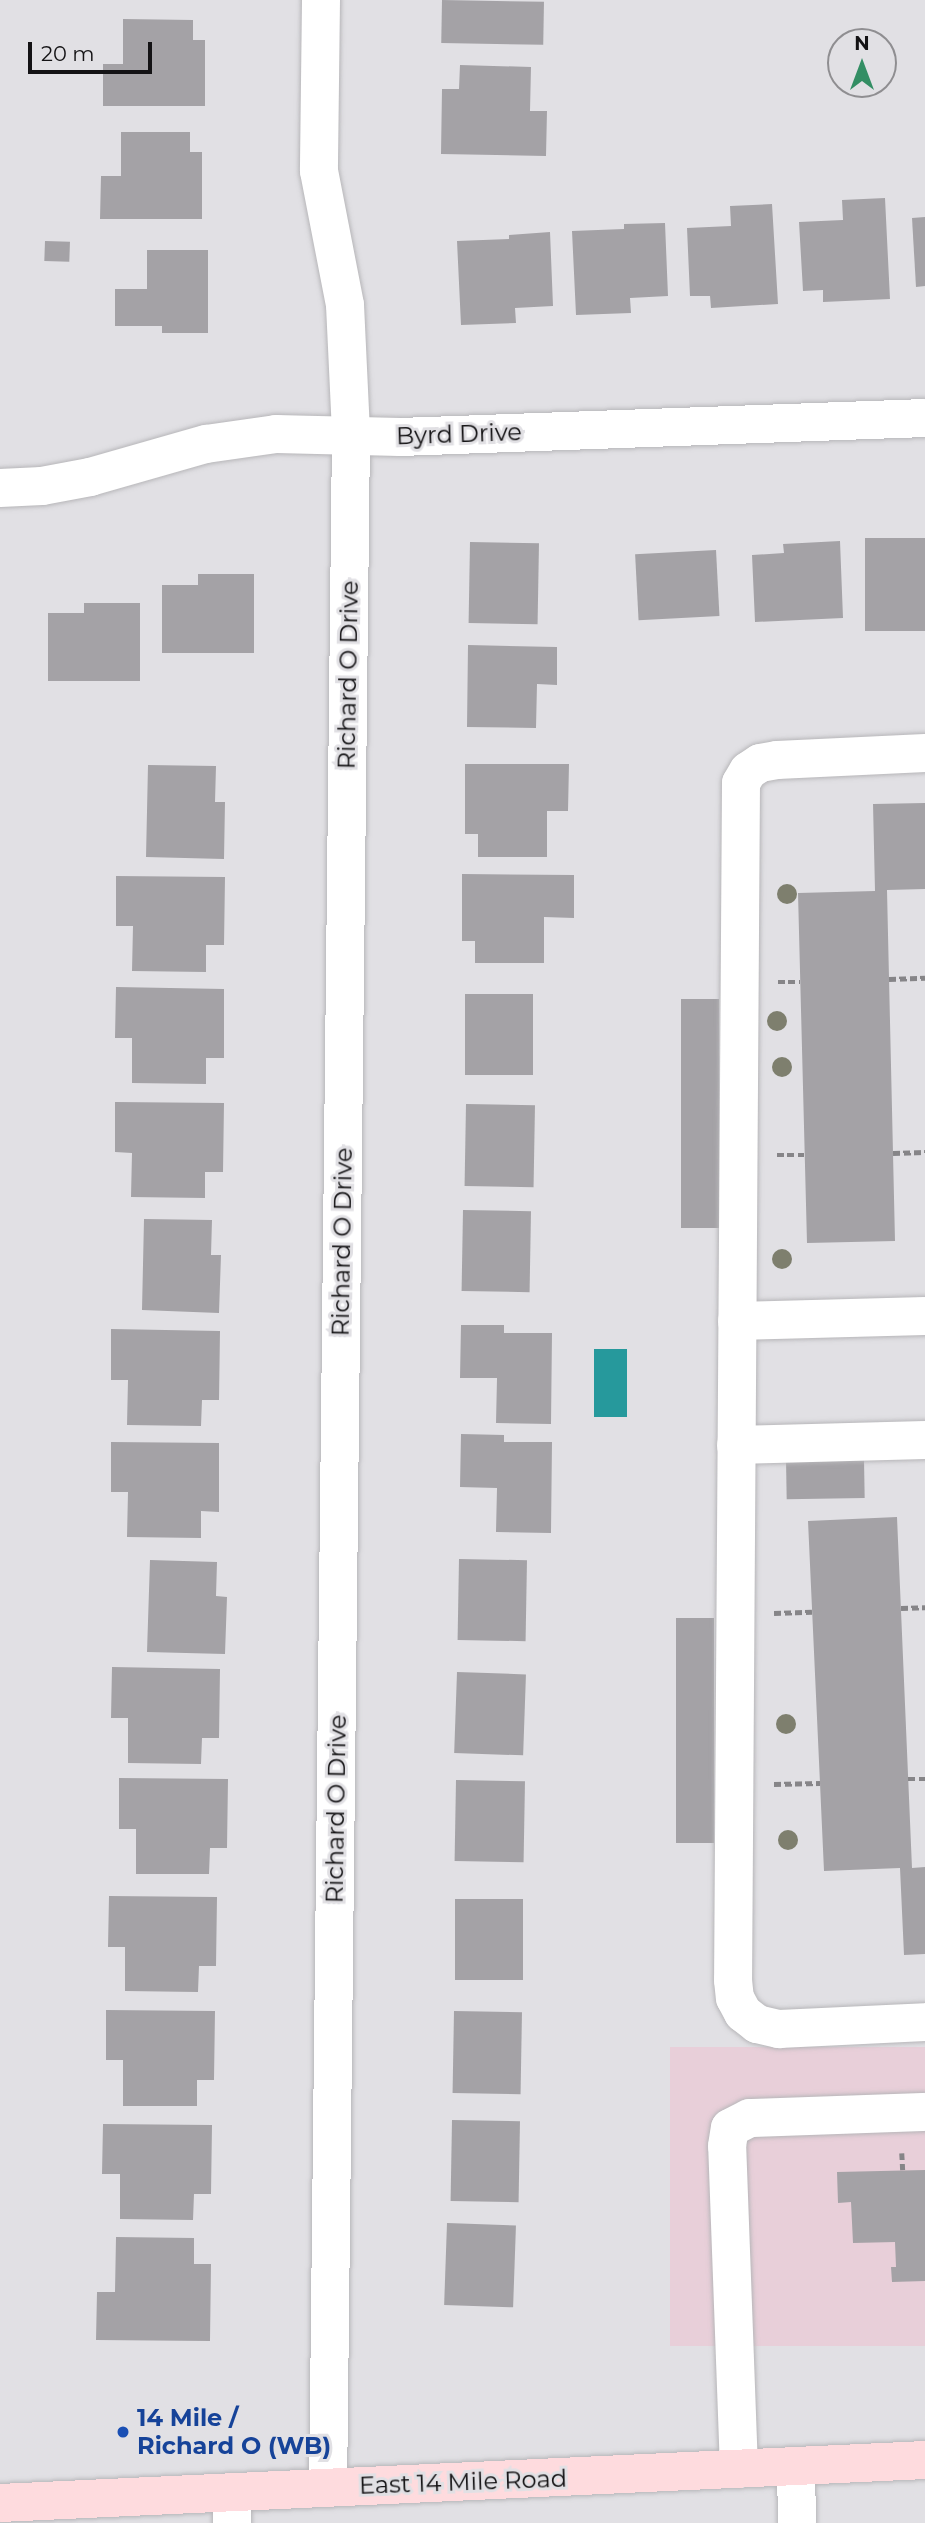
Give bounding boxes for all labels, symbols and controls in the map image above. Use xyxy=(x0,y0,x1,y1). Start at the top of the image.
scale bar xyxy=(32,28,156,72)
north arrow xyxy=(827,28,897,98)
text: N xyxy=(854,32,870,55)
text: 20 m xyxy=(41,41,95,66)
street label: Byrd Drive xyxy=(396,417,522,451)
street label: Richard O Drive xyxy=(332,580,364,770)
street label: Richard O Drive xyxy=(326,1147,358,1337)
street label: Richard O Drive xyxy=(320,1714,352,1904)
place label: 14 Mile / Richard O (WB) xyxy=(137,2404,331,2460)
marker: 14 Mile / Richard O (WB) xyxy=(115,2424,131,2440)
street label: East 14 Mile Road xyxy=(359,2464,567,2500)

